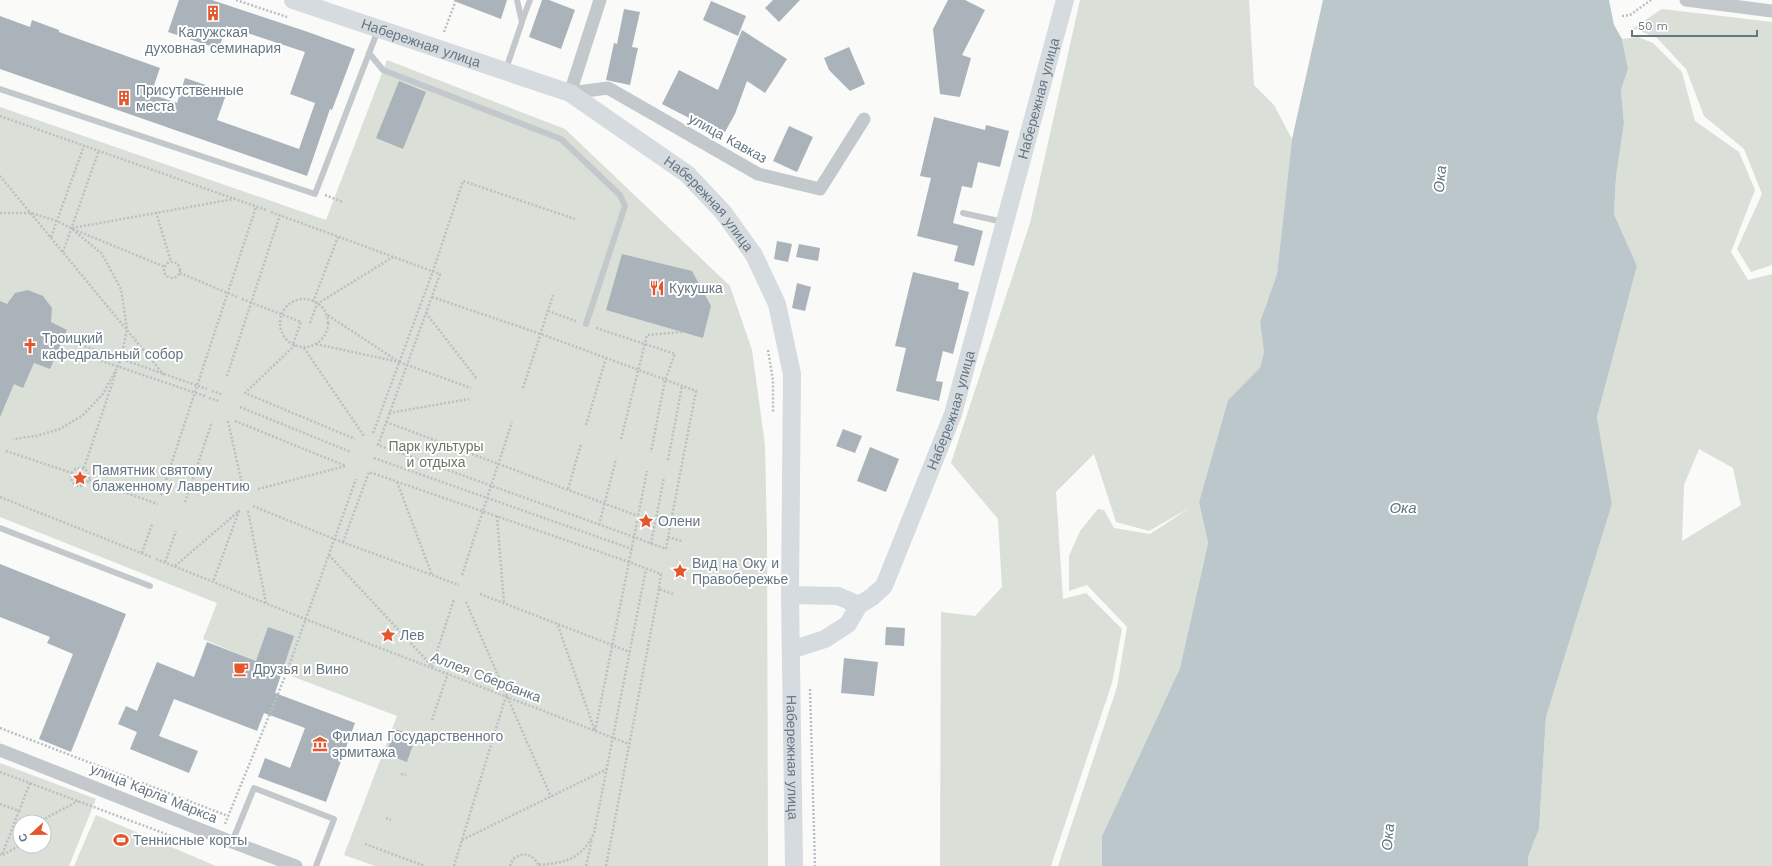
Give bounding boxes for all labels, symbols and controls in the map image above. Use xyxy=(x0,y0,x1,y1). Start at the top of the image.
building icon: Калужская духовная семинария xyxy=(204,4,222,22)
scale bar xyxy=(1632,12,1757,38)
street label: Набережная улица xyxy=(359,16,483,70)
text: 50 m xyxy=(1638,19,1668,33)
place label: Калужская духовная семинария xyxy=(145,24,281,56)
street label: Набережная улица xyxy=(1014,36,1062,161)
place label: Присутственные места xyxy=(136,82,244,114)
building icon: Присутственные места xyxy=(115,89,133,107)
street label: улица Кавказ xyxy=(686,110,770,166)
street label: Набережная улица xyxy=(661,153,757,255)
water label: Ока xyxy=(1430,165,1450,193)
restaurant icon: Кукушка xyxy=(648,279,666,297)
place label: Кукушка xyxy=(669,280,723,296)
place label: Троицкий кафедральный собор xyxy=(42,330,184,362)
church icon: Троицкий кафедральный собор xyxy=(21,337,39,355)
street label: Набережная улица xyxy=(923,349,978,472)
park label: Парк культуры и отдыха xyxy=(388,438,484,470)
place label: Памятник святому блаженному Лаврентию xyxy=(92,462,250,494)
place icon: Памятник святому блаженному Лаврентию xyxy=(71,469,89,487)
water label: Ока xyxy=(1389,499,1417,517)
place icon: Олени xyxy=(637,512,655,530)
place label: Олени xyxy=(658,513,700,529)
place label: Вид на Оку и Правобережье xyxy=(692,555,788,587)
place icon: Вид на Оку и Правобережье xyxy=(671,562,689,580)
place icon: Лев xyxy=(379,626,397,644)
place label: Лев xyxy=(400,627,424,643)
street label: Аллея Сбербанка xyxy=(429,649,544,705)
cafe icon: Друзья и Вино xyxy=(232,660,250,678)
place label: Друзья и Вино xyxy=(253,661,349,677)
street label: Набережная улица xyxy=(783,695,801,820)
place label: Филиал Государственного эрмитажа xyxy=(332,728,503,760)
museum icon: Филиал Государственного эрмитажа xyxy=(311,735,329,753)
street label: улица Карла Маркса xyxy=(88,760,220,826)
north arrow xyxy=(12,814,52,854)
water label: Ока xyxy=(1378,823,1398,851)
text: С xyxy=(16,831,31,844)
sports icon: Теннисные корты xyxy=(112,831,130,849)
place label: Теннисные корты xyxy=(133,832,247,848)

